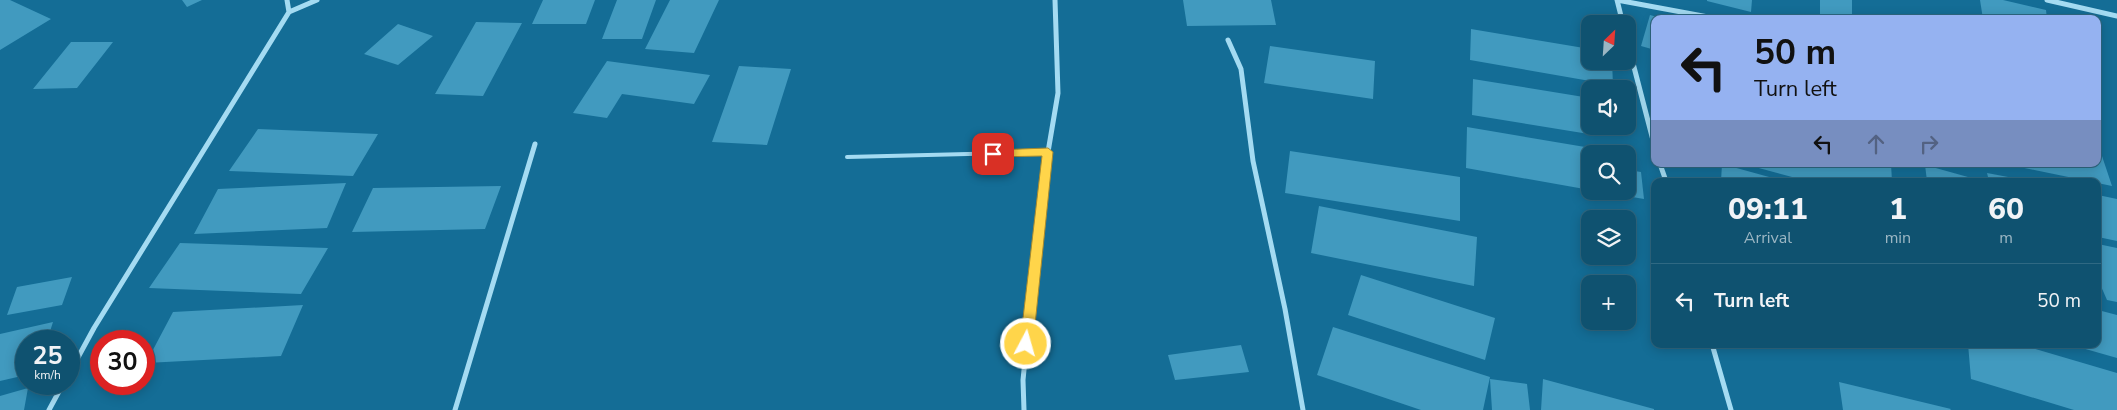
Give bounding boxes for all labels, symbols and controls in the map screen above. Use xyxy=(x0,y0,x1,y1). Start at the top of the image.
north arrow xyxy=(1581,15,1636,70)
map controls xyxy=(1581,15,1636,330)
text: 50 m xyxy=(1754,29,1836,76)
icon: left xyxy=(1671,35,1736,100)
text: Turn left xyxy=(1754,74,1837,104)
button: sound xyxy=(1581,80,1636,135)
icon: left xyxy=(1809,130,1837,158)
icon: ahead xyxy=(1862,130,1890,158)
icon: right xyxy=(1915,130,1943,158)
pin xyxy=(972,133,1014,175)
icon: arrive xyxy=(979,140,1007,168)
button: search xyxy=(1581,145,1636,200)
text: 09:11 xyxy=(1728,189,1808,230)
text: 1 xyxy=(1889,189,1907,230)
text: 60 xyxy=(1988,189,2024,230)
button: layers xyxy=(1581,210,1636,265)
text: Arrival xyxy=(1744,227,1792,249)
text: min xyxy=(1885,227,1911,249)
text: m xyxy=(1999,227,2013,249)
button: + xyxy=(1581,275,1636,330)
icon: left xyxy=(1671,287,1699,315)
text: Turn left xyxy=(1714,288,1789,314)
text: 50 m xyxy=(2037,288,2081,314)
position arrow xyxy=(999,317,1051,369)
speed limit sign: 30 xyxy=(90,330,155,395)
text: 25 xyxy=(32,339,63,373)
text: km/h xyxy=(34,367,61,383)

